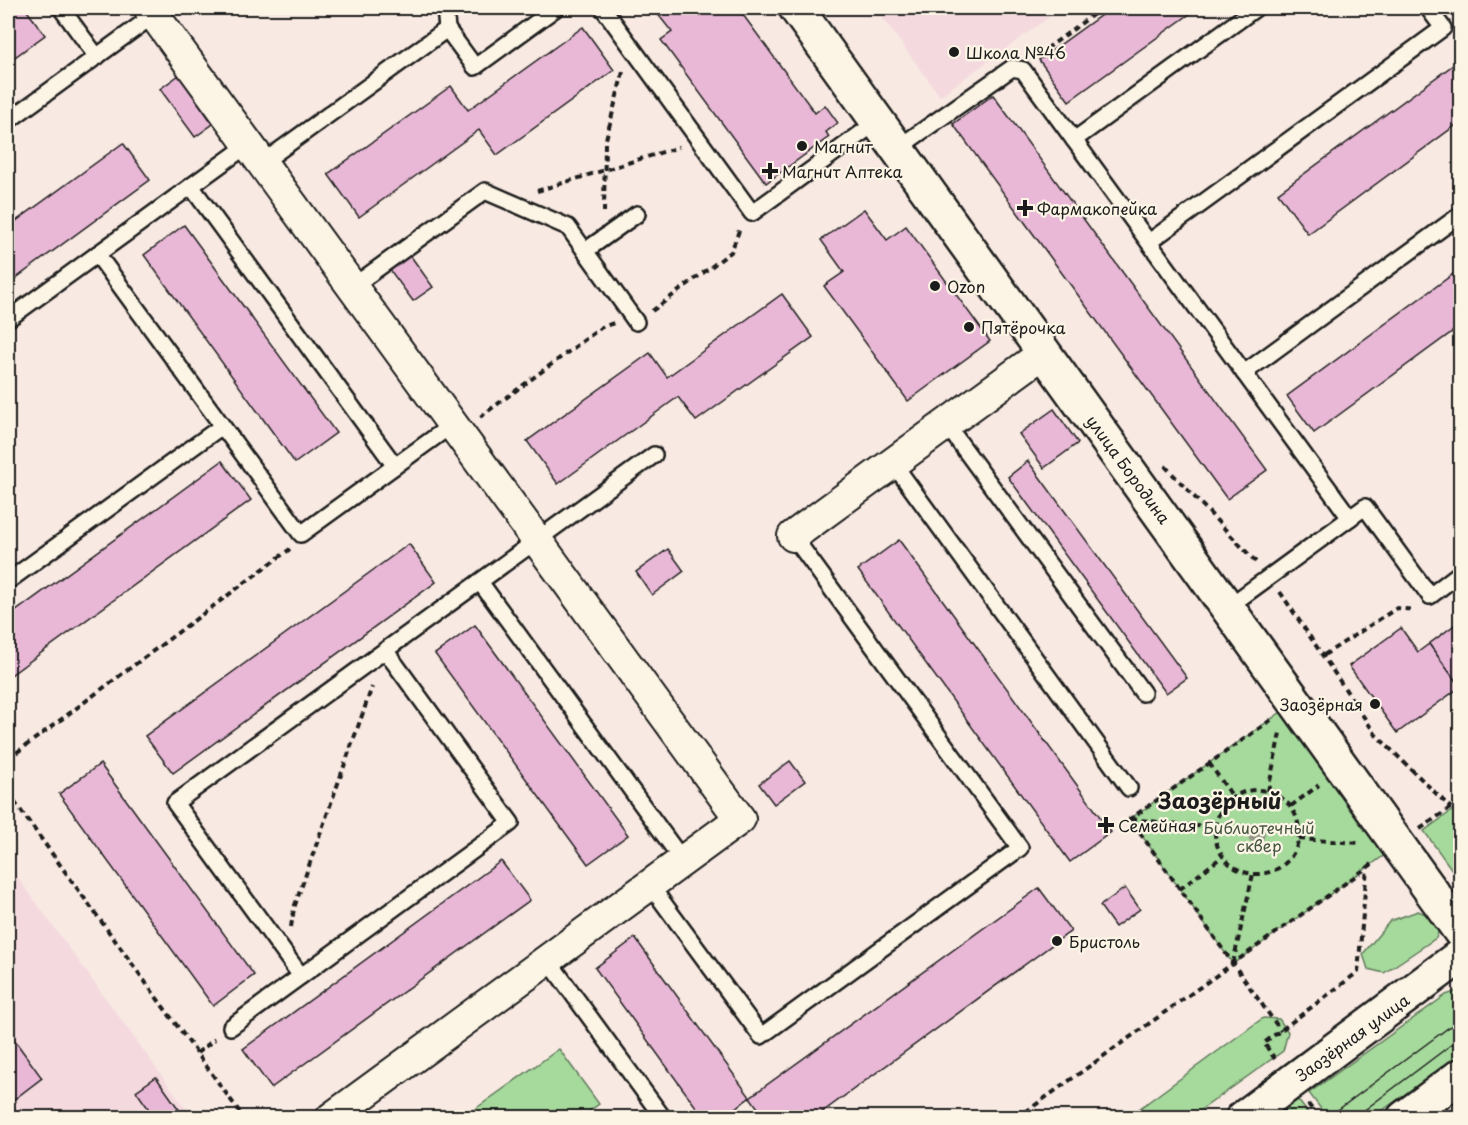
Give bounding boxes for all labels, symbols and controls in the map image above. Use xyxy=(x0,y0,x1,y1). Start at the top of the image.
place label: Школа №46 xyxy=(966,40,1066,64)
marker: Школа №46 xyxy=(947,45,961,59)
place label: Магнит xyxy=(814,134,874,158)
marker: Магнит xyxy=(795,139,809,153)
place label: Магнит Аптека xyxy=(782,159,902,183)
marker: Магнит Аптека xyxy=(763,164,777,178)
place label: Фармакопейка xyxy=(1037,196,1157,220)
marker: Фармакопейка xyxy=(1018,201,1032,215)
place label: Ozon xyxy=(947,274,985,298)
marker: Ozon xyxy=(928,279,942,293)
place label: Пятёрочка xyxy=(981,315,1066,339)
marker: Пятёрочка xyxy=(962,320,976,334)
street label: улица Бородина xyxy=(1081,410,1177,528)
place label: Заозёрная xyxy=(1280,692,1363,716)
marker: Заозёрная xyxy=(1368,697,1382,711)
district label: Заозёрный xyxy=(1157,783,1282,816)
place label: Семейная xyxy=(1118,813,1197,837)
park label: Библиотечный сквер xyxy=(1203,815,1315,857)
marker: Семейная xyxy=(1099,818,1113,832)
place label: Бристоль xyxy=(1069,929,1140,953)
marker: Бристоль xyxy=(1050,934,1064,948)
street label: Заозёрная улица xyxy=(1290,988,1414,1086)

